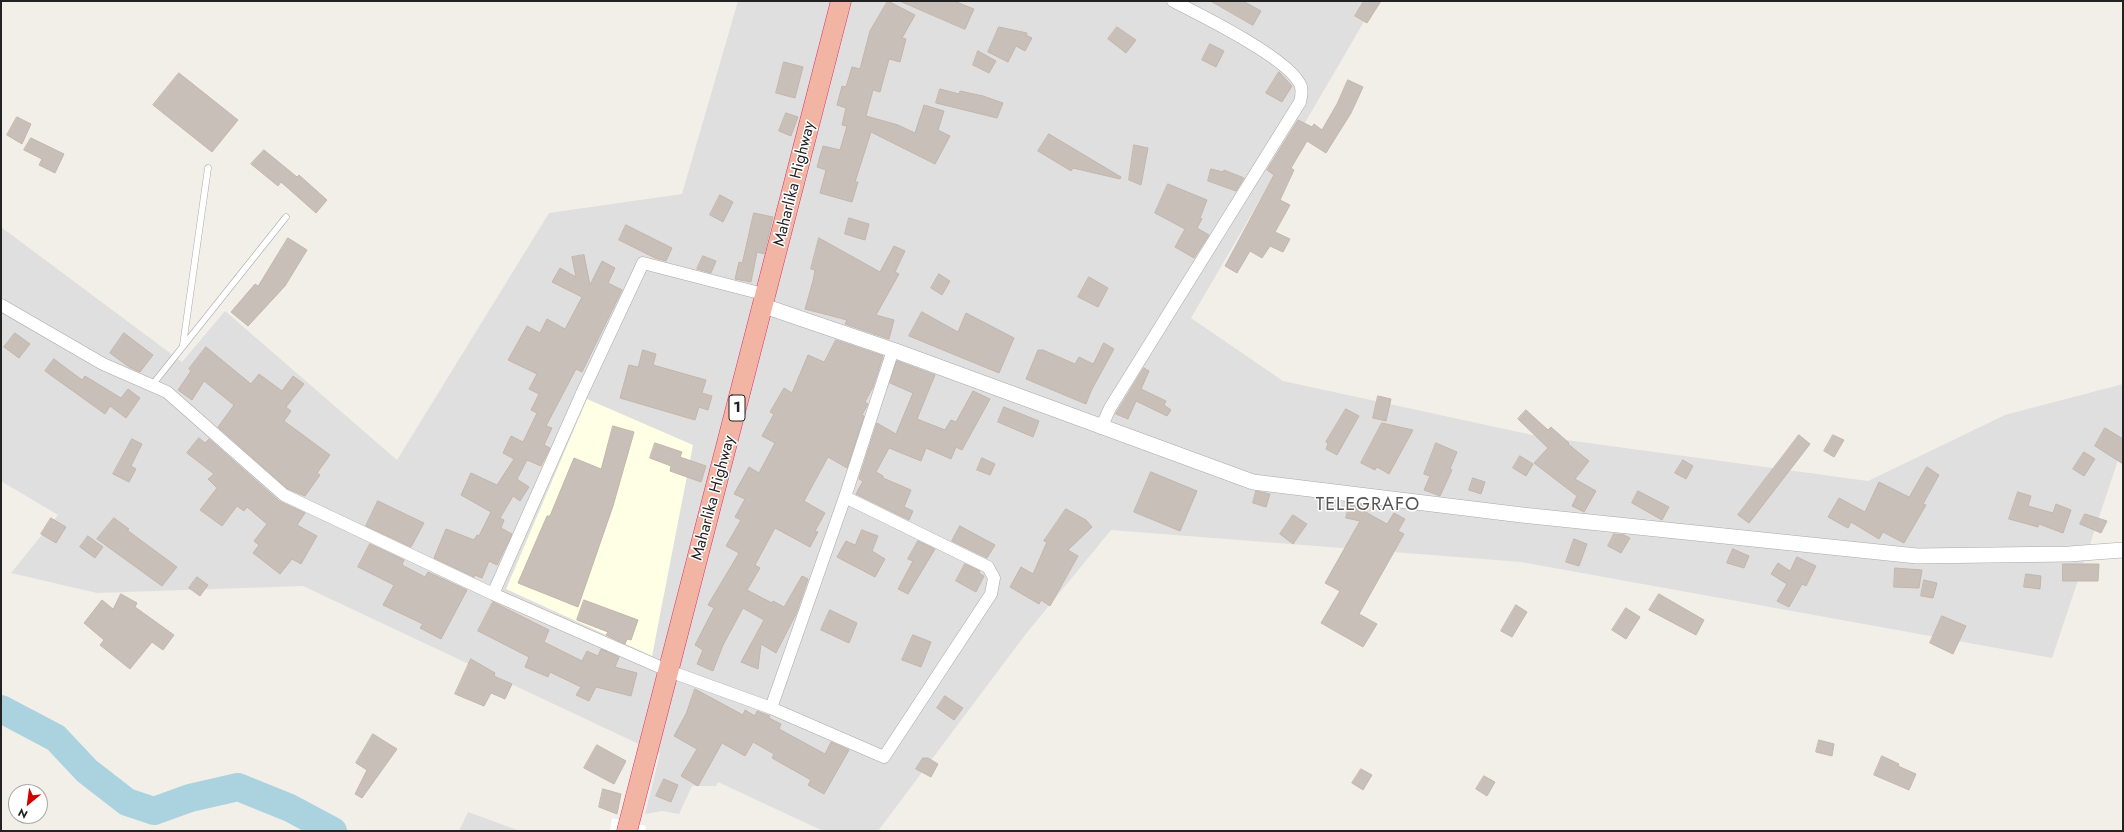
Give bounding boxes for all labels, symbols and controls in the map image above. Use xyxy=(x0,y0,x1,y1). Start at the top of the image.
street label: Maharlika Highway xyxy=(770,119,820,249)
road number: 1 xyxy=(729,395,745,421)
street label: Maharlika Highway xyxy=(688,434,740,562)
district label: TELEGRAFO xyxy=(1316,495,1420,517)
north arrow xyxy=(8,784,48,824)
text: N xyxy=(15,805,30,823)

